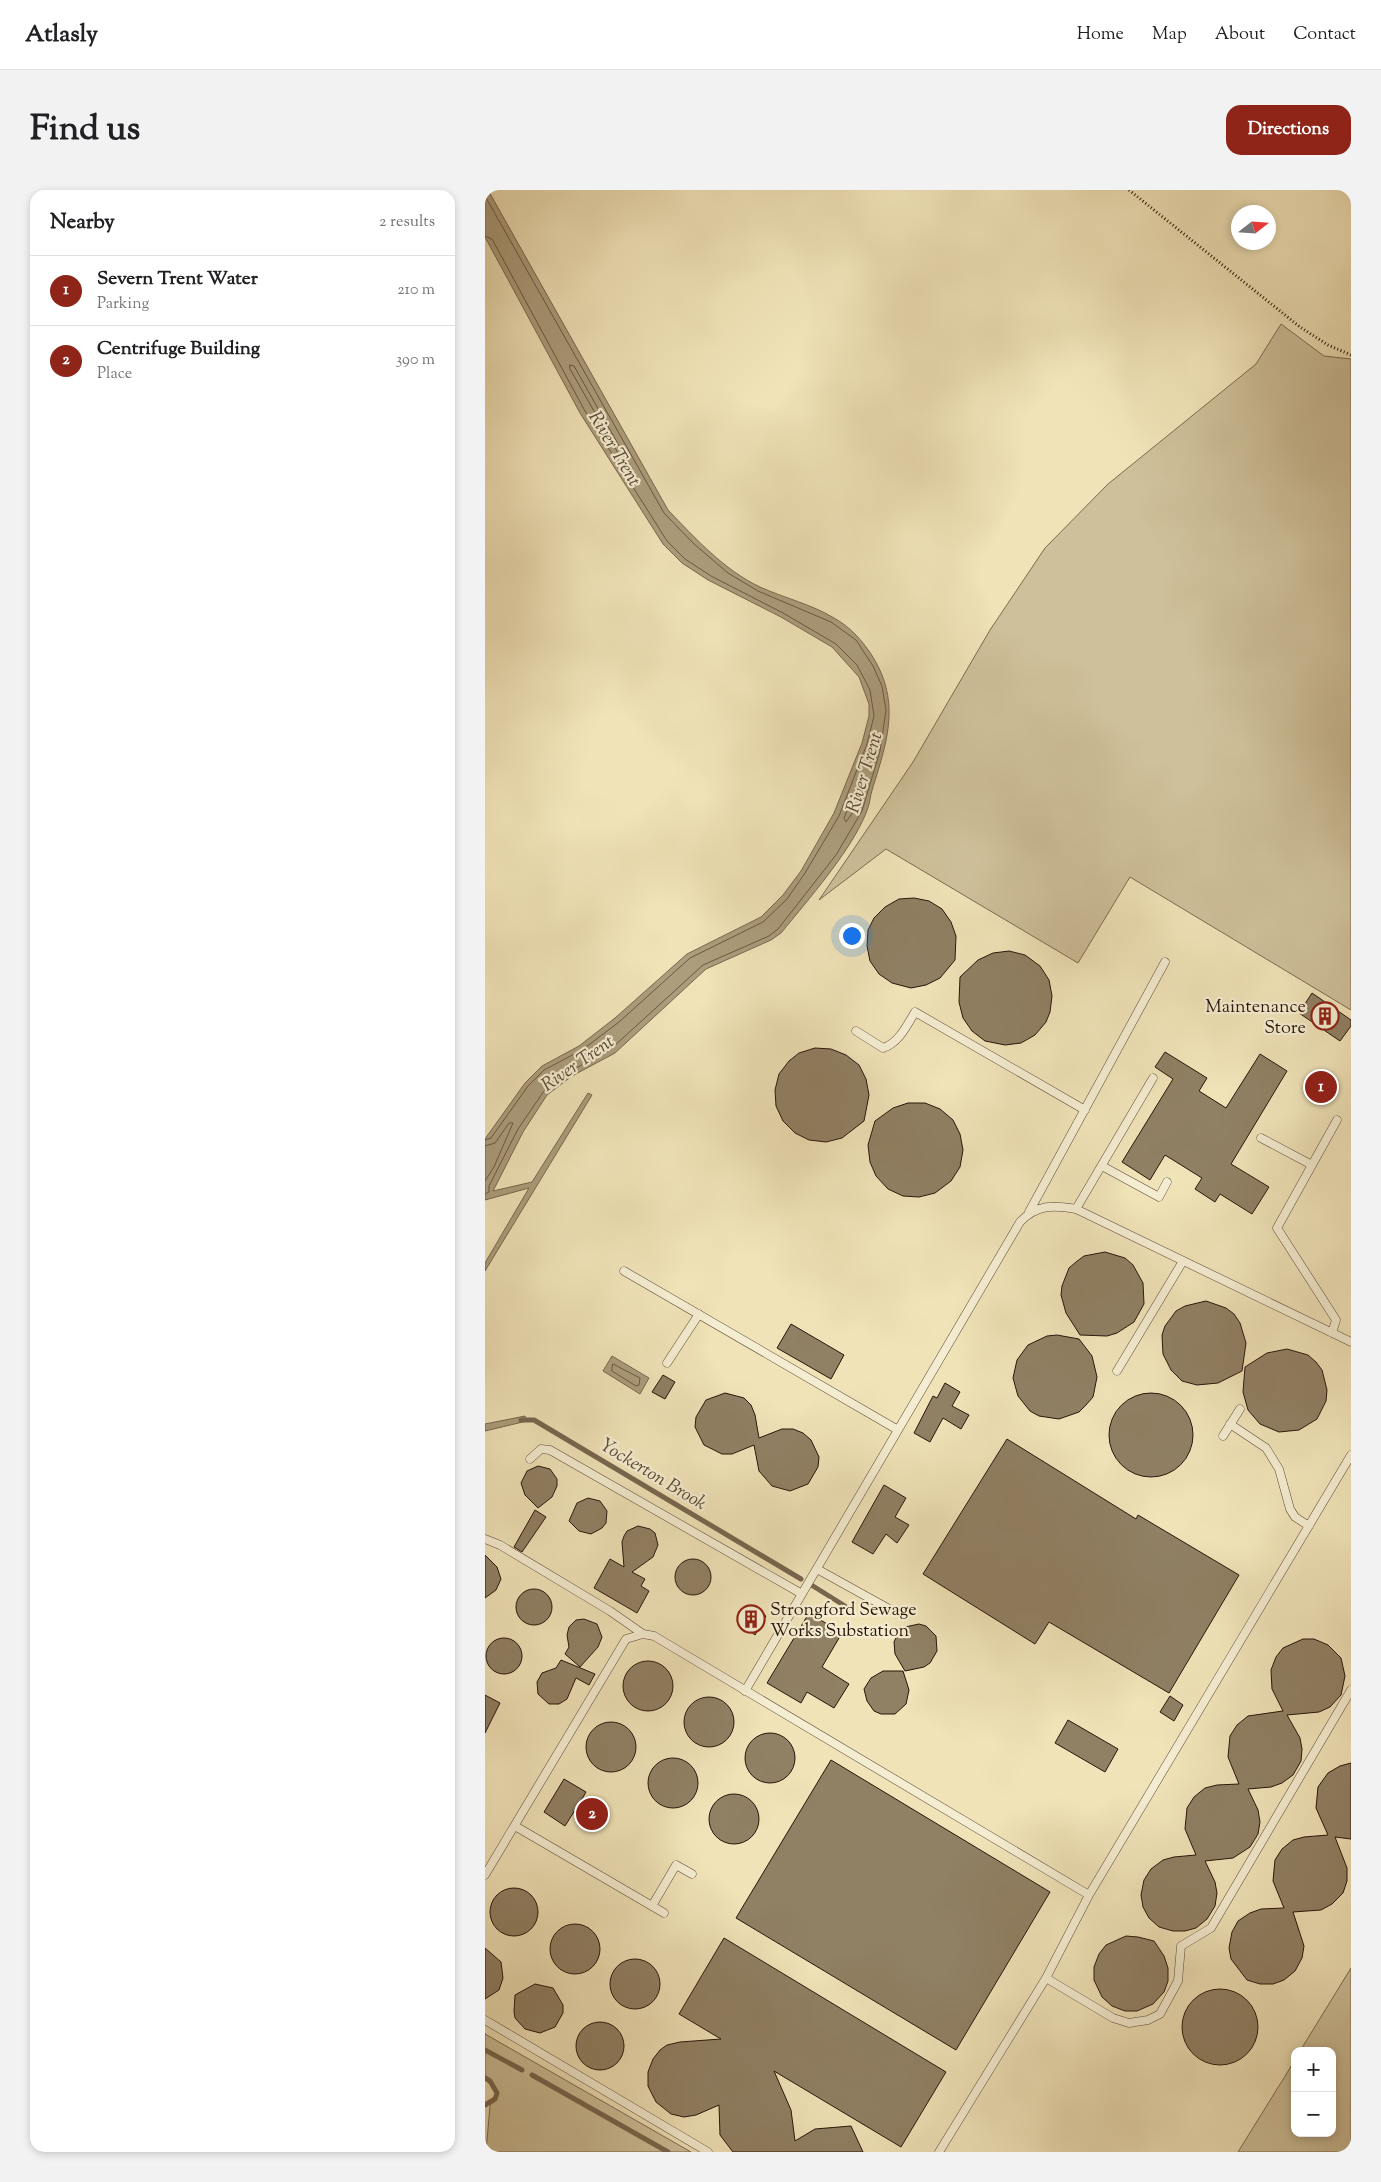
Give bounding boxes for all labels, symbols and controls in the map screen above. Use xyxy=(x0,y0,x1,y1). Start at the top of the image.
text: Atlasly xyxy=(25,18,98,52)
text: Home xyxy=(1077,22,1124,48)
text: Map xyxy=(1152,22,1187,48)
text: About xyxy=(1215,22,1265,48)
text: Contact xyxy=(1293,22,1356,48)
text: Find us xyxy=(30,105,140,156)
button: Directions xyxy=(1226,105,1351,155)
north arrow xyxy=(1231,205,1276,250)
text: Nearby xyxy=(50,208,115,238)
text: 2 results xyxy=(379,211,435,234)
text: Severn Trent Water xyxy=(97,266,258,293)
text: 1 xyxy=(63,279,69,302)
text: 210 m xyxy=(397,279,435,302)
text: Parking xyxy=(97,293,149,316)
text: Centrifuge Building xyxy=(97,336,260,363)
text: 2 xyxy=(62,349,70,372)
text: 390 m xyxy=(396,349,435,372)
text: Place xyxy=(97,363,132,386)
water label: River Trent xyxy=(581,406,647,492)
water label: River Trent xyxy=(840,728,891,817)
your location xyxy=(839,923,865,949)
place label: Maintenance Store xyxy=(1205,995,1306,1042)
building icon: Maintenance Store xyxy=(1310,1001,1340,1031)
water label: River Trent xyxy=(536,1029,621,1099)
pin: 1 xyxy=(1305,1068,1337,1106)
water label: Yockerton Brook xyxy=(594,1433,711,1518)
place label: Strongford Sewage Works Substation xyxy=(770,1598,917,1645)
building icon: Strongford Sewage Works Substation xyxy=(736,1604,766,1634)
pin: 2 xyxy=(576,1795,608,1833)
map controls xyxy=(1291,2047,1336,2137)
button: + xyxy=(1291,2047,1336,2092)
button: − xyxy=(1291,2092,1336,2137)

